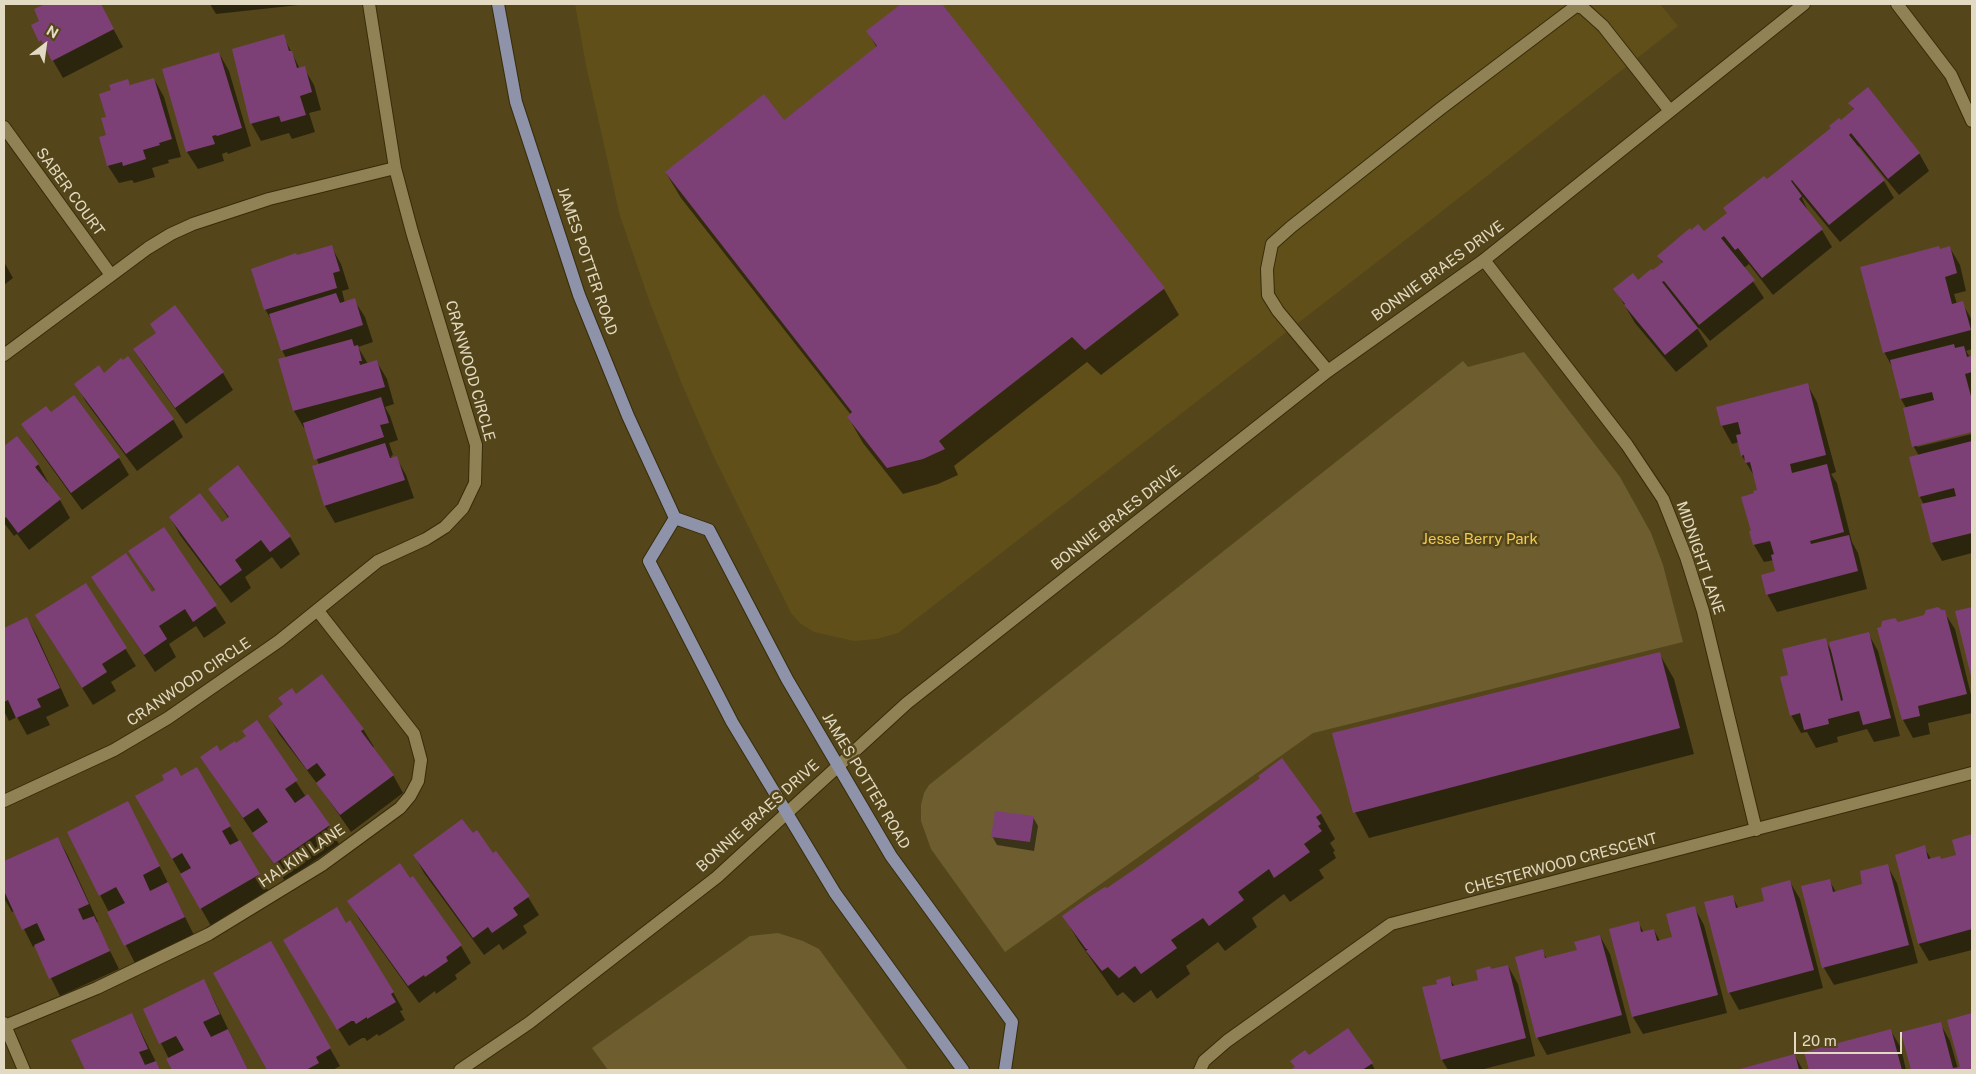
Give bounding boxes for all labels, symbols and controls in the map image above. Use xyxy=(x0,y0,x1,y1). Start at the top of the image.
north arrow xyxy=(20,20,70,70)
text: N xyxy=(44,22,61,42)
street label: SABER COURT xyxy=(32,145,108,239)
street label: JAMES POTTER ROAD xyxy=(553,184,621,338)
street label: BONNIE BRAES DRIVE xyxy=(1368,217,1508,325)
street label: CRANWOOD CIRCLE xyxy=(441,299,499,443)
street label: BONNIE BRAES DRIVE xyxy=(1048,462,1184,574)
street label: MIDNIGHT LANE xyxy=(1672,499,1728,617)
park label: Jesse Berry Park xyxy=(1422,530,1538,548)
street label: CRANWOOD CIRCLE xyxy=(124,634,254,730)
street label: JAMES POTTER ROAD xyxy=(818,710,914,852)
street label: BONNIE BRAES DRIVE xyxy=(693,756,823,876)
street label: HALKIN LANE xyxy=(255,820,349,892)
street label: CHESTERWOOD CRESCENT xyxy=(1463,830,1659,898)
scale bar xyxy=(1796,1022,1904,1054)
text: 20 m xyxy=(1802,1032,1837,1049)

